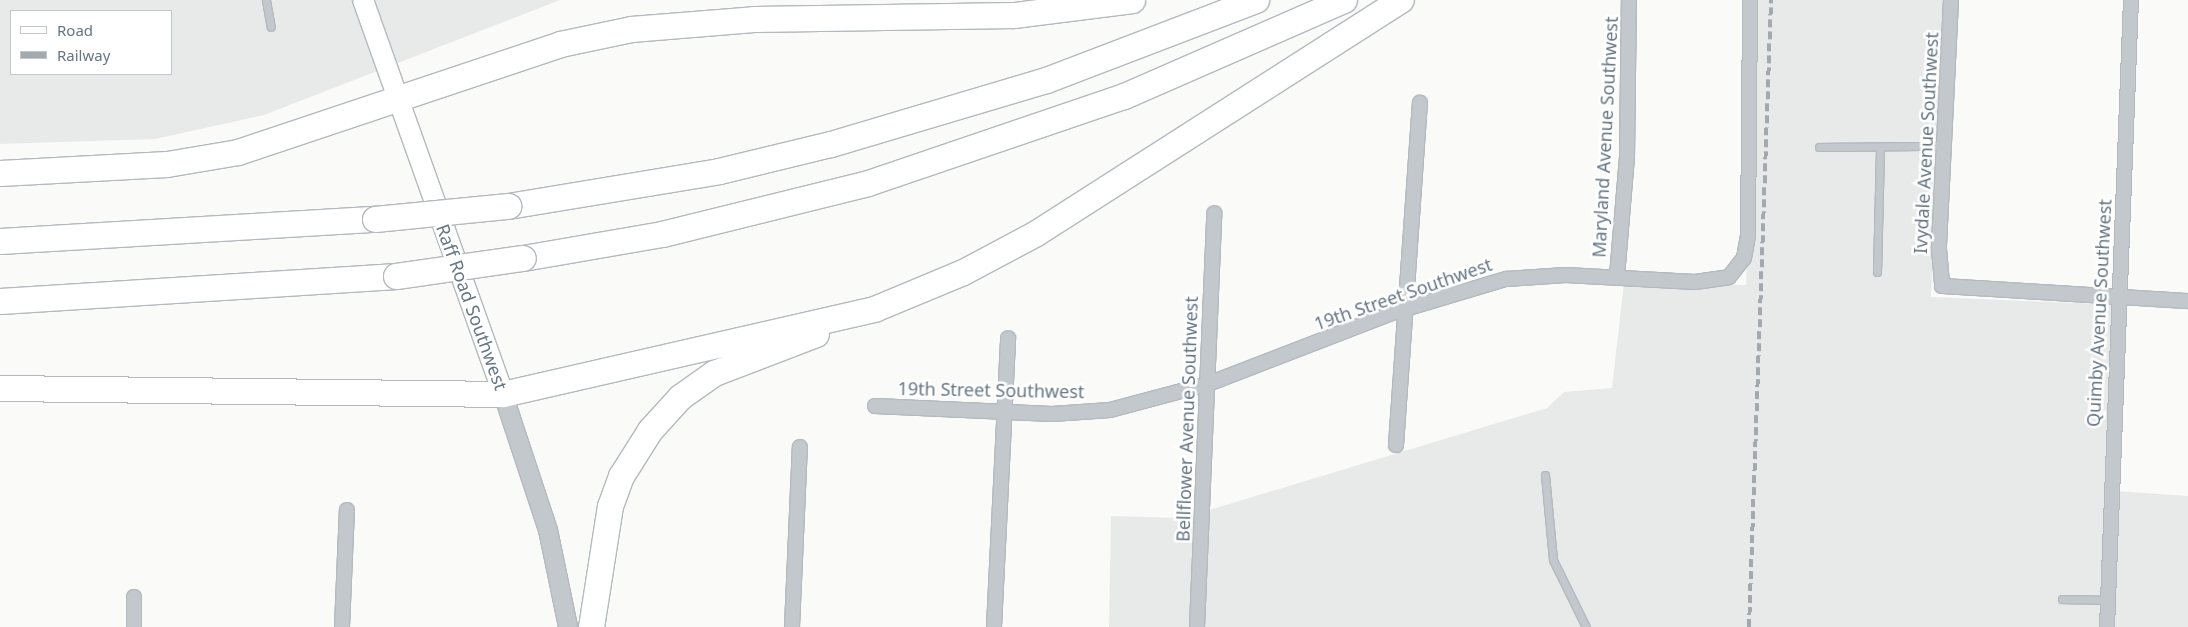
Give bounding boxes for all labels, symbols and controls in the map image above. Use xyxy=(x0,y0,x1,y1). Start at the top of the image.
legend xyxy=(10,10,172,75)
street label: Maryland Avenue Southwest xyxy=(1588,16,1622,258)
text: Road xyxy=(57,20,93,40)
street label: Ivydale Avenue Southwest xyxy=(1909,32,1943,254)
text: Railway xyxy=(57,45,110,65)
street label: Quimby Avenue Southwest xyxy=(2082,199,2116,427)
street label: Raff Road Southwest xyxy=(432,221,512,393)
street label: 19th Street Southwest xyxy=(1311,253,1495,335)
street label: Bellflower Avenue Southwest xyxy=(1172,296,1202,542)
street label: 19th Street Southwest xyxy=(897,378,1085,402)

